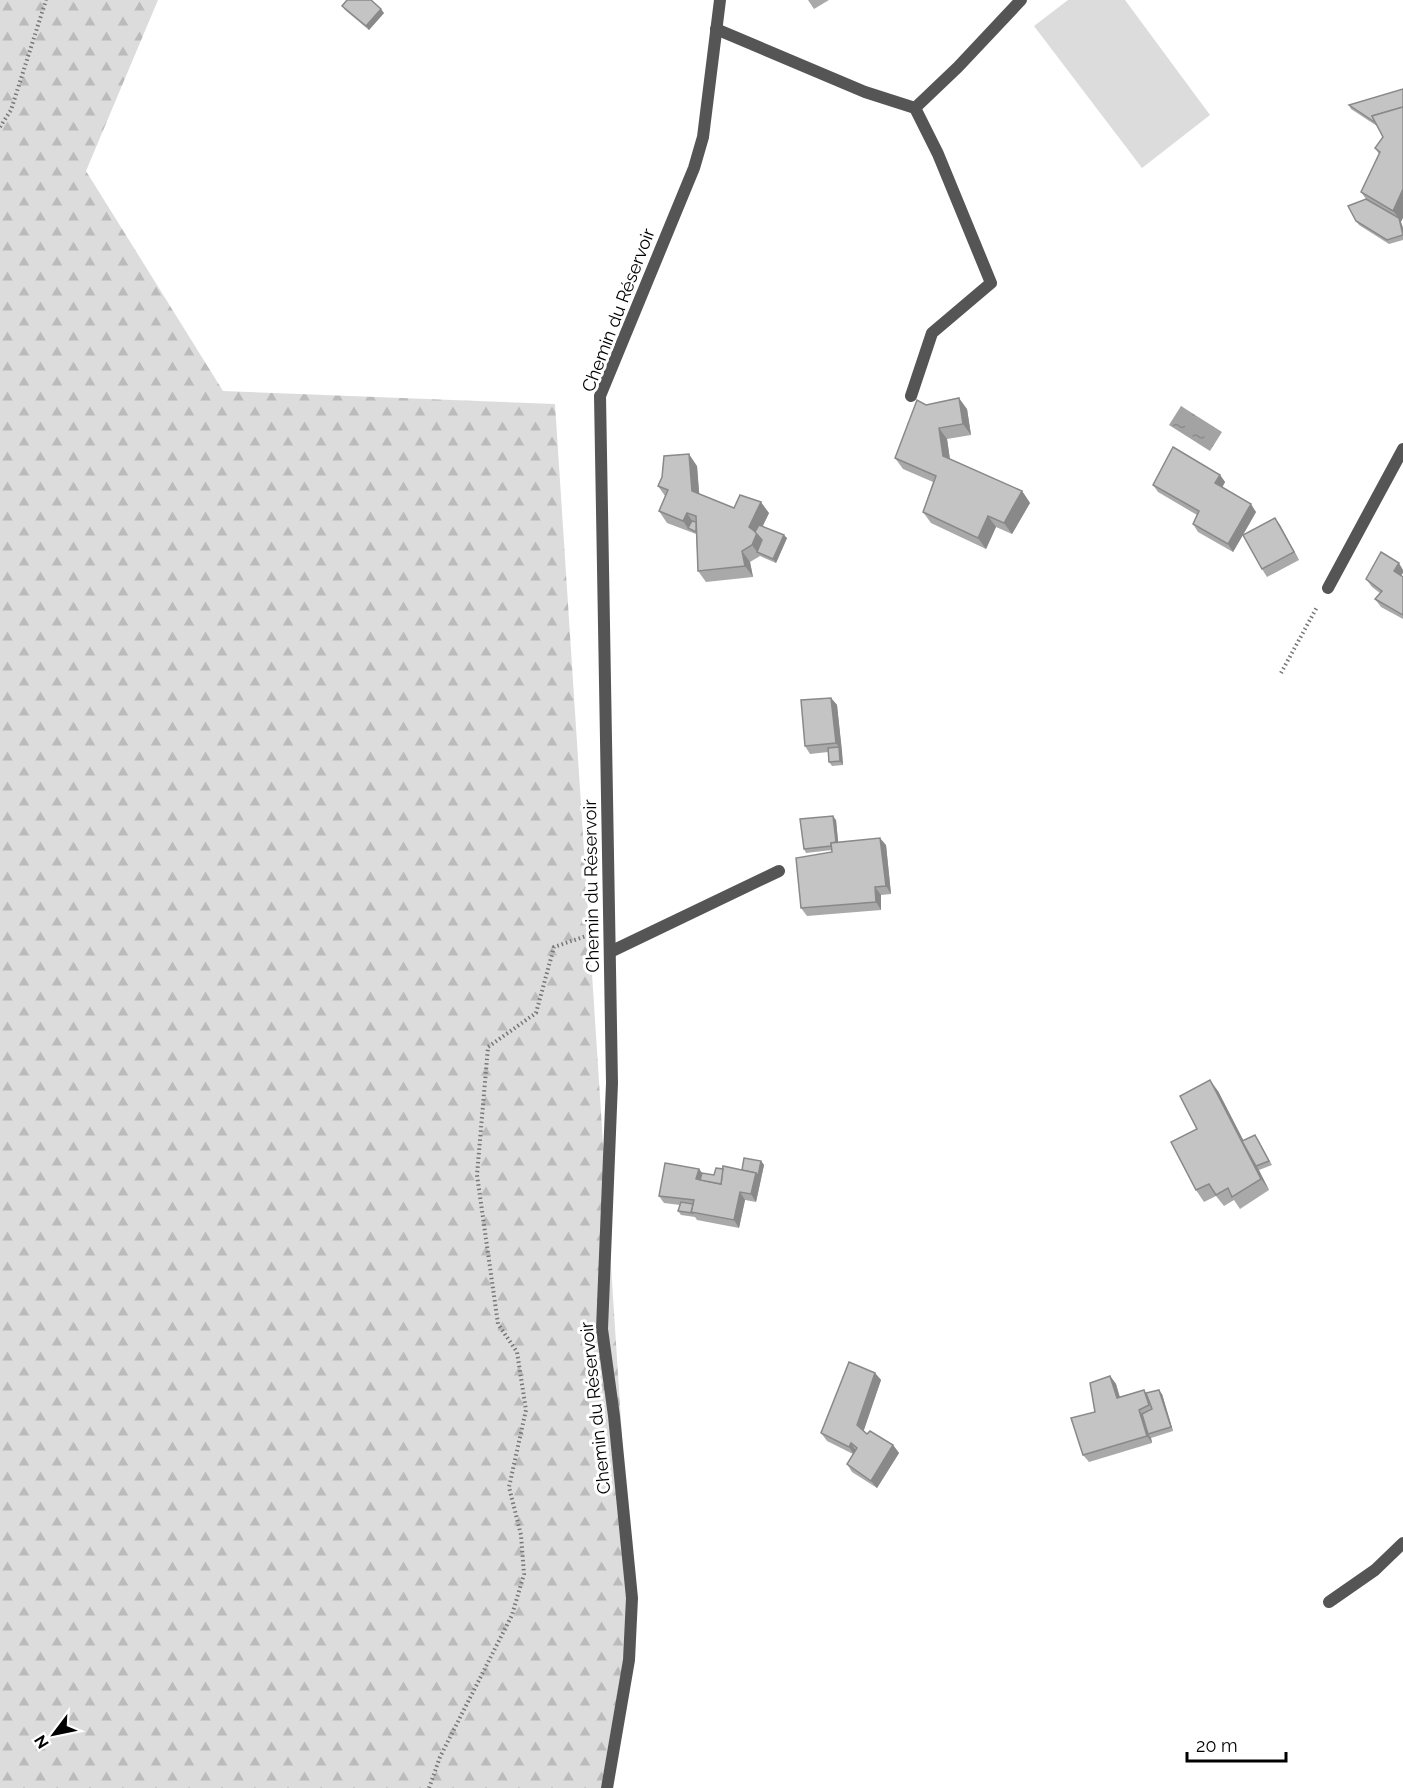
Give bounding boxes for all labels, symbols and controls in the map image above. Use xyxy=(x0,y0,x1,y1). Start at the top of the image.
street label: Chemin du Réservoir xyxy=(577,225,659,395)
street label: Chemin du Réservoir xyxy=(579,799,603,973)
street label: Chemin du Réservoir xyxy=(575,1320,614,1495)
north arrow xyxy=(24,1704,84,1764)
scale bar xyxy=(1187,1725,1286,1763)
text: N xyxy=(30,1731,53,1752)
text: 20 m xyxy=(1196,1735,1238,1756)

